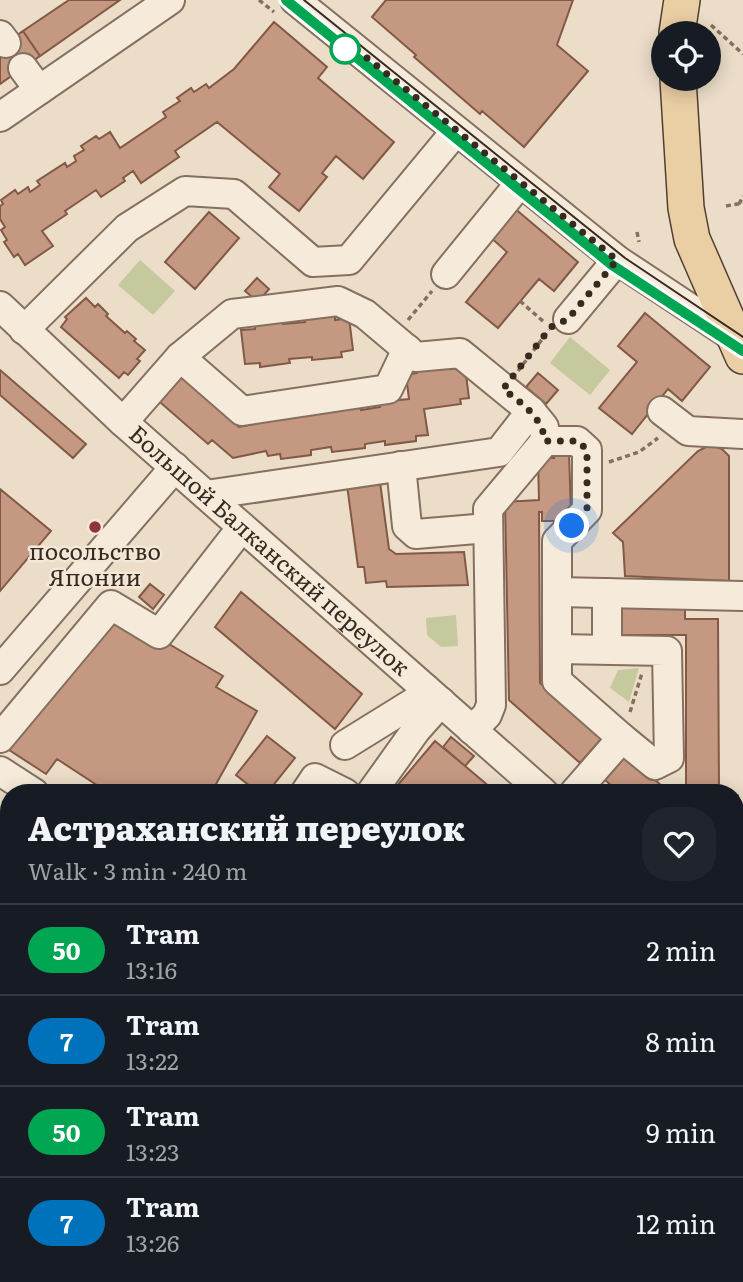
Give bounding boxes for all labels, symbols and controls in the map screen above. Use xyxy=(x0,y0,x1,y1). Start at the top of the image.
map controls xyxy=(651,21,721,91)
button: locate xyxy=(651,21,721,91)
unlabelled marker xyxy=(330,34,360,64)
street label: Большой Балканский переулок xyxy=(123,416,419,683)
your location xyxy=(554,508,589,543)
marker: посольство Японии xyxy=(87,519,103,535)
place label: посольство Японии xyxy=(29,533,161,593)
text: Астраханский переулок xyxy=(28,802,465,851)
button: heart xyxy=(642,807,716,881)
text: Walk · 3 min · 240 m xyxy=(28,853,247,887)
text: Tram xyxy=(126,913,200,952)
text: 2 min xyxy=(647,930,716,969)
text: 50 xyxy=(53,932,80,967)
text: 13:16 xyxy=(126,952,177,986)
text: Tram xyxy=(126,1004,200,1043)
text: 8 min xyxy=(645,1021,716,1060)
text: 7 xyxy=(60,1023,73,1058)
text: 13:22 xyxy=(126,1043,179,1077)
text: Tram xyxy=(126,1095,200,1134)
text: 9 min xyxy=(646,1112,716,1151)
text: 50 xyxy=(53,1114,80,1149)
text: 13:23 xyxy=(126,1134,179,1168)
text: Tram xyxy=(126,1186,200,1225)
text: 12 min xyxy=(636,1203,716,1242)
text: 7 xyxy=(60,1205,73,1240)
text: 13:26 xyxy=(126,1225,179,1259)

